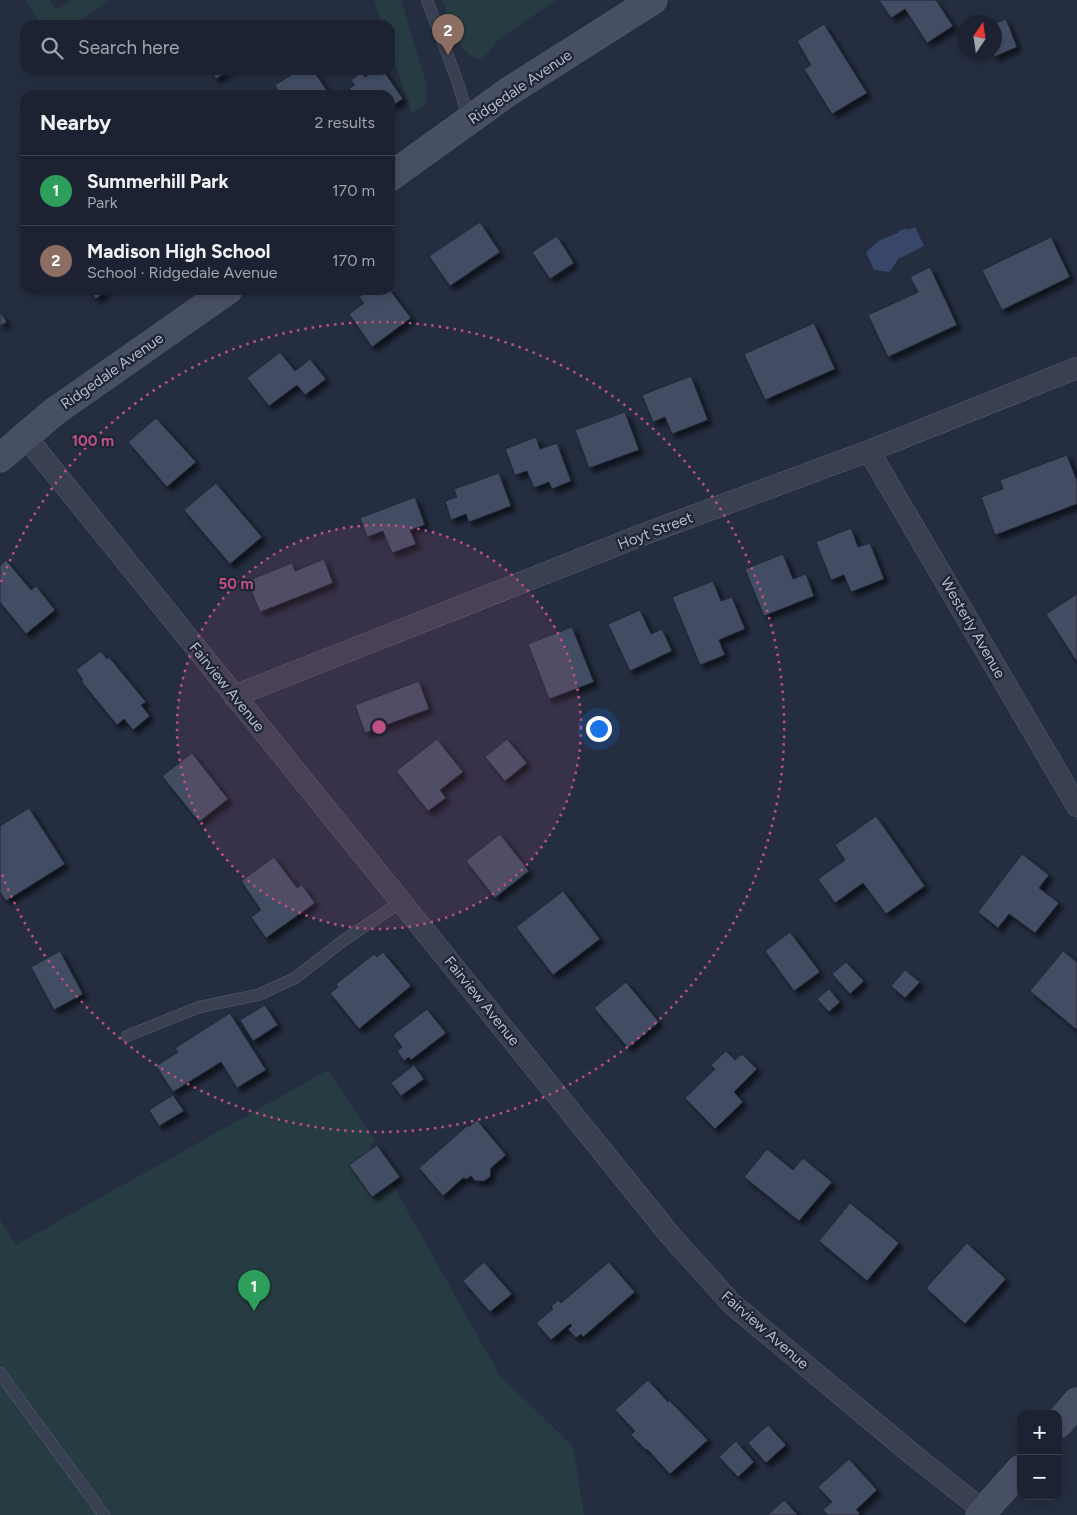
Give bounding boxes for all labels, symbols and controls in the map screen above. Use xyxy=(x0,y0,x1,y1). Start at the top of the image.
pin: 2 xyxy=(432,14,464,55)
north arrow xyxy=(957,15,1002,60)
search box xyxy=(20,20,395,75)
icon: search xyxy=(38,34,66,62)
text: Search here xyxy=(78,36,180,59)
street label: Ridgedale Avenue xyxy=(465,46,575,128)
text: Nearby xyxy=(40,110,111,135)
text: 2 results xyxy=(315,113,375,132)
text: Summerhill Park xyxy=(87,170,229,193)
text: 1 xyxy=(53,181,59,200)
text: 170 m xyxy=(332,181,375,200)
text: Park xyxy=(87,193,117,212)
text: Madison High School xyxy=(87,240,270,263)
text: 2 xyxy=(51,251,61,270)
text: 170 m xyxy=(332,251,375,270)
text: School · Ridgedale Avenue xyxy=(87,263,278,282)
street label: Ridgedale Avenue xyxy=(57,329,167,413)
text: 100 m xyxy=(72,432,114,450)
street label: Hoyt Street xyxy=(615,508,695,554)
street label: Westerly Avenue xyxy=(937,574,1009,682)
text: 50 m xyxy=(218,575,254,593)
street label: Fairview Avenue xyxy=(185,639,269,735)
your location xyxy=(586,716,612,742)
centre of rings xyxy=(370,718,388,736)
street label: Fairview Avenue xyxy=(440,953,524,1049)
pin: 1 xyxy=(238,1270,270,1311)
street label: Fairview Avenue xyxy=(718,1287,812,1373)
map controls xyxy=(1017,1410,1062,1500)
button: + xyxy=(1017,1410,1062,1455)
button: − xyxy=(1017,1455,1062,1500)

